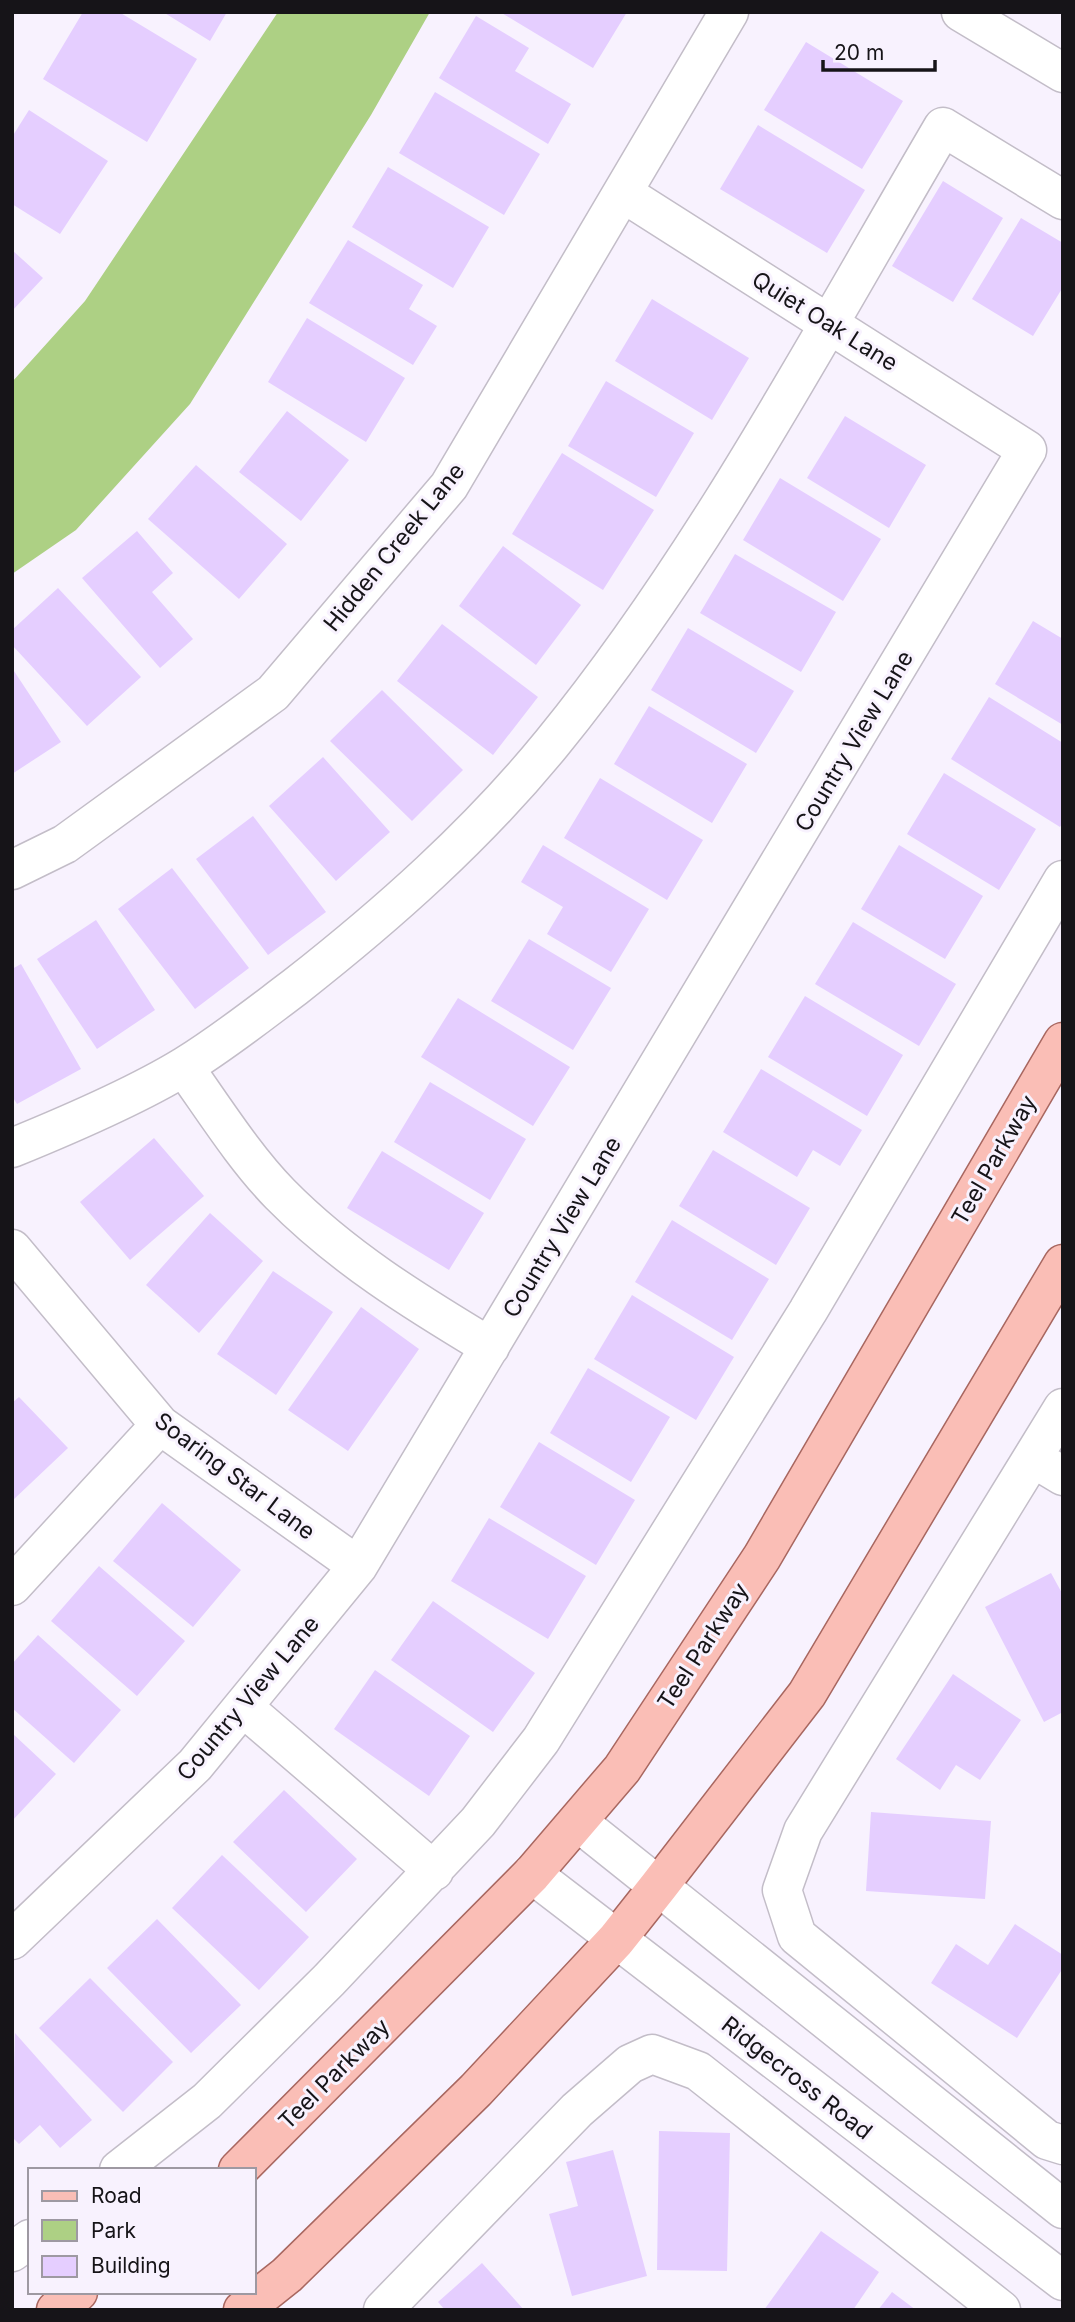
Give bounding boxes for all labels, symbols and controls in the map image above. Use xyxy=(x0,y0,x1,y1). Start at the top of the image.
scale bar xyxy=(823,28,935,72)
text: 20 m xyxy=(834,40,884,65)
street label: Quiet Oak Lane xyxy=(747,265,903,377)
street label: Hidden Creek Lane xyxy=(318,457,470,637)
street label: Country View Lane xyxy=(789,645,919,837)
street label: Teel Parkway xyxy=(946,1090,1043,1230)
street label: Country View Lane xyxy=(497,1131,627,1323)
street label: Soaring Star Lane xyxy=(149,1407,321,1545)
street label: Teel Parkway xyxy=(652,1577,754,1715)
street label: Country View Lane xyxy=(171,1610,325,1786)
street label: Ridgecross Road xyxy=(716,2011,878,2145)
street label: Teel Parkway xyxy=(273,2013,395,2135)
legend xyxy=(28,2168,256,2294)
text: Road xyxy=(91,2183,142,2208)
text: Park xyxy=(91,2218,136,2243)
text: Building xyxy=(91,2253,171,2278)

